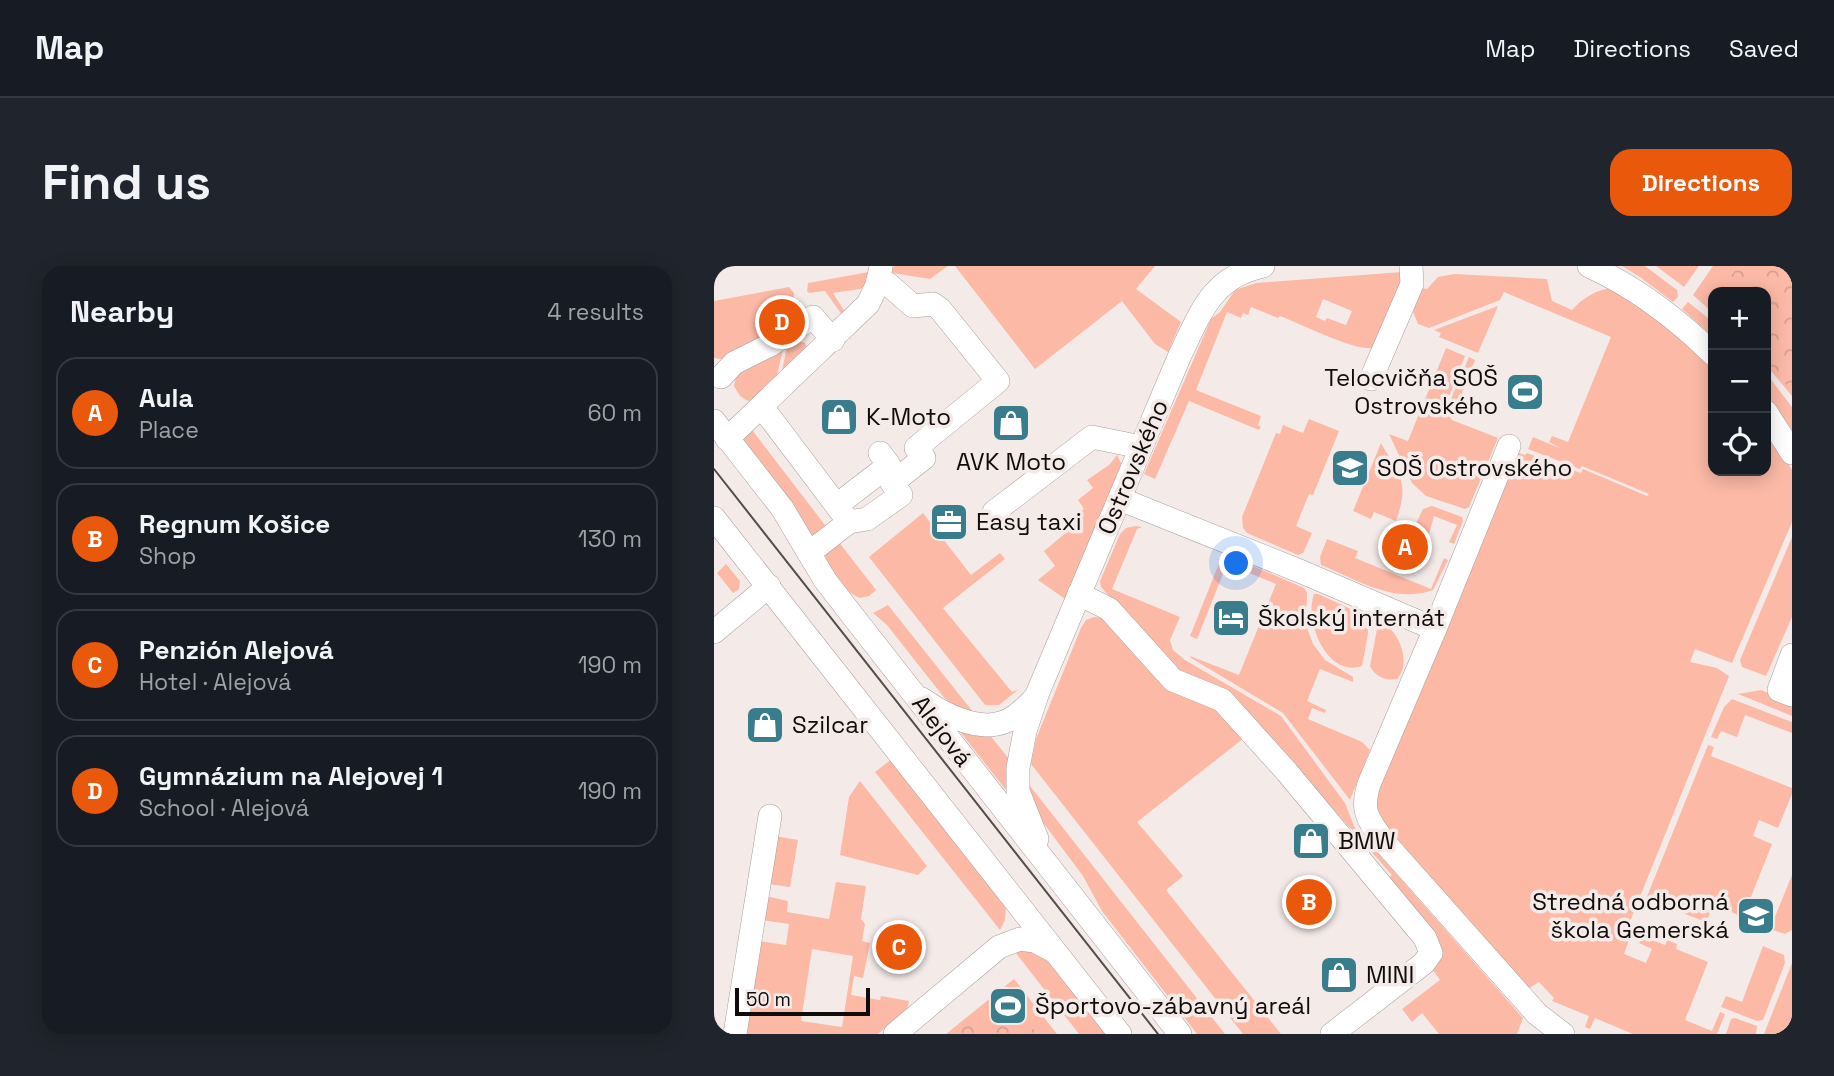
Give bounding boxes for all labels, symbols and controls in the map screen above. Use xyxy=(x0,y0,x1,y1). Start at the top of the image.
text: Map xyxy=(35,27,104,69)
text: Map xyxy=(1485,33,1535,64)
text: Directions xyxy=(1573,33,1691,64)
text: Saved xyxy=(1729,33,1799,64)
button: Directions xyxy=(1610,149,1792,216)
text: Find us xyxy=(42,151,211,213)
map controls xyxy=(1708,287,1771,476)
button: + xyxy=(1708,287,1771,350)
text: Nearby xyxy=(70,292,174,331)
pin: D xyxy=(759,296,805,348)
text: 4 results xyxy=(547,297,644,327)
button: − xyxy=(1708,350,1771,413)
place label: Telocvičňa SOŠ Ostrovského xyxy=(1324,362,1498,421)
sports icon: Telocvičňa SOŠ Ostrovského xyxy=(1504,371,1546,413)
text: Aula xyxy=(139,381,193,415)
street label: Ostrovského xyxy=(1090,395,1175,539)
shop icon: K-Moto xyxy=(818,396,860,438)
text: A xyxy=(88,398,102,428)
text: 60 m xyxy=(587,398,642,428)
place label: K-Moto xyxy=(866,401,951,432)
shop icon: AVK Moto xyxy=(990,402,1032,444)
button: locate xyxy=(1708,413,1771,476)
text: Place xyxy=(139,415,199,445)
place label: AVK Moto xyxy=(956,446,1066,477)
school or university icon: SOŠ Ostrovského xyxy=(1329,447,1371,489)
place label: SOŠ Ostrovského xyxy=(1377,452,1572,483)
office icon: Easy taxi xyxy=(928,501,970,543)
place label: Easy taxi xyxy=(976,506,1082,537)
text: Regnum Košice xyxy=(139,507,330,541)
pin: A xyxy=(1382,521,1428,573)
text: B xyxy=(87,524,103,554)
text: 130 m xyxy=(578,524,642,554)
text: Shop xyxy=(139,541,196,571)
your location xyxy=(1219,546,1253,580)
hotel icon: Školský internát xyxy=(1210,597,1252,639)
place label: Školský internát xyxy=(1258,602,1445,633)
text: Penzión Alejová xyxy=(139,633,334,667)
text: C xyxy=(88,650,102,680)
text: 190 m xyxy=(578,650,642,680)
text: Hotel · Alejová xyxy=(139,667,292,697)
street label: Alejová xyxy=(905,689,980,773)
shop icon: Szilcar xyxy=(744,704,786,746)
place label: Szilcar xyxy=(792,709,868,740)
text: Gymnázium na Alejovej 1 xyxy=(139,759,443,793)
text: D xyxy=(87,776,103,806)
text: 190 m xyxy=(578,776,642,806)
text: School · Alejová xyxy=(139,793,309,823)
shop icon: BMW xyxy=(1290,820,1332,862)
place label: BMW xyxy=(1338,825,1396,856)
pin: B xyxy=(1286,876,1332,928)
place label: Stredná odborná škola Gemerská xyxy=(1532,886,1729,945)
school or university icon: Stredná odborná škola Gemerská xyxy=(1735,895,1777,937)
pin: C xyxy=(876,921,922,973)
shop icon: MINI xyxy=(1318,954,1360,996)
place label: MINI xyxy=(1366,959,1414,990)
scale bar xyxy=(735,985,870,1017)
sports icon: Športovo-zábavný areál xyxy=(987,985,1029,1027)
text: 50 m xyxy=(746,987,791,1012)
place label: Športovo-zábavný areál xyxy=(1035,990,1311,1021)

